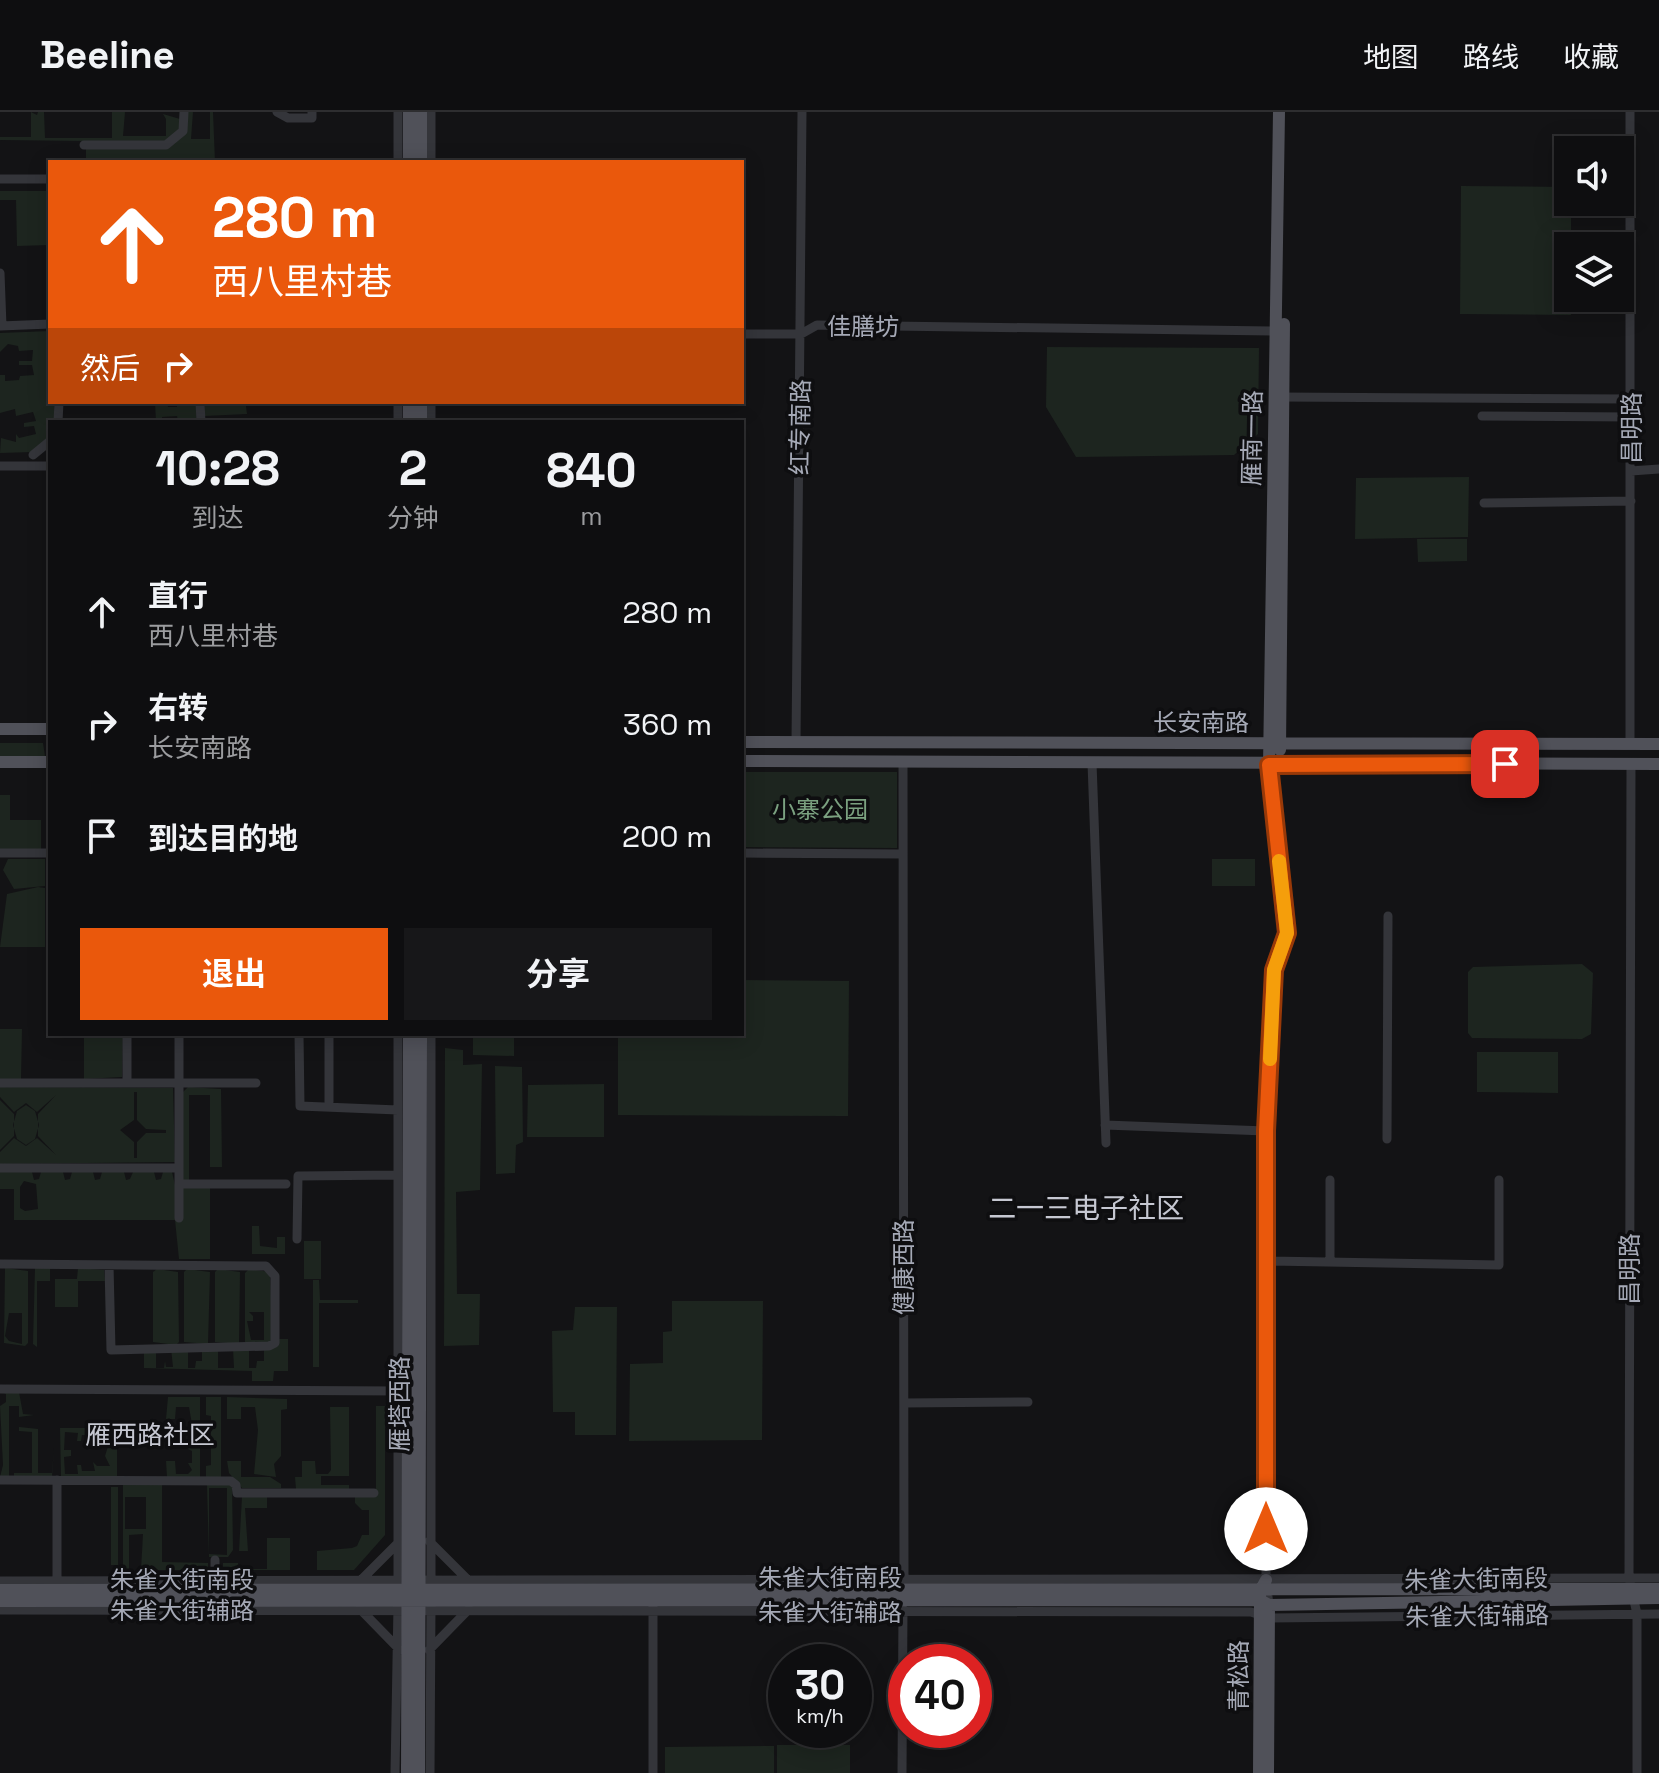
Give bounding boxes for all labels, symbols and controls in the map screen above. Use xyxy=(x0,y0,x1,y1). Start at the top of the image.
text: Beeline xyxy=(40,31,175,79)
text: 地图 xyxy=(1363,39,1419,75)
text: 路线 xyxy=(1463,39,1519,75)
text: 收藏 xyxy=(1563,39,1619,75)
map controls xyxy=(1554,136,1634,312)
button: sound xyxy=(1554,136,1634,216)
text: 280 m xyxy=(212,182,377,253)
icon: ahead xyxy=(80,192,184,296)
button: layers xyxy=(1554,232,1634,312)
text: 西八里村巷 xyxy=(212,259,392,305)
street label: 佳膳坊 xyxy=(827,311,899,342)
icon: right xyxy=(156,344,200,388)
text: 然后 xyxy=(80,349,140,388)
street label: 红专南路 xyxy=(784,379,816,475)
street label: 雁南一路 xyxy=(1236,390,1268,486)
street label: 昌明路 xyxy=(1616,392,1647,464)
text: 10:28 xyxy=(155,438,280,499)
text: 2 xyxy=(399,438,427,499)
text: 840 xyxy=(546,440,637,501)
text: m xyxy=(580,499,603,533)
text: 到达 xyxy=(191,501,244,535)
text: 分钟 xyxy=(387,501,439,535)
text: 直行 xyxy=(148,576,208,615)
icon: ahead xyxy=(80,590,124,634)
text: 280 m xyxy=(622,593,712,632)
text: 西八里村巷 xyxy=(148,619,278,653)
text: 右转 xyxy=(148,688,208,727)
icon: right xyxy=(80,702,124,746)
text: 360 m xyxy=(623,705,712,744)
street label: 长安南路 xyxy=(1153,707,1249,738)
pin xyxy=(1471,730,1539,798)
text: 长安南路 xyxy=(148,731,252,765)
icon: arrive xyxy=(1483,742,1527,786)
park label: 小寨公园 xyxy=(772,794,868,825)
icon: arrive xyxy=(80,814,124,858)
text: 200 m xyxy=(622,817,712,856)
text: 到达目的地 xyxy=(148,819,298,858)
button: 退出 xyxy=(80,928,388,1020)
button: 分享 xyxy=(404,928,712,1020)
district label: 二一三电子社区 xyxy=(988,1190,1184,1226)
street label: 健康西路 xyxy=(888,1219,919,1315)
street label: 昌明路 xyxy=(1614,1233,1645,1305)
street label: 雁塔西路 xyxy=(384,1356,415,1452)
district label: 雁西路社区 xyxy=(85,1418,215,1452)
position arrow xyxy=(1224,1487,1308,1571)
street label: 朱雀大街南段 xyxy=(758,1562,902,1593)
street label: 朱雀大街南段 xyxy=(1404,1562,1548,1596)
street label: 朱雀大街南段 xyxy=(110,1564,254,1595)
street label: 朱雀大街辅路 xyxy=(110,1595,254,1626)
street label: 朱雀大街辅路 xyxy=(758,1597,902,1628)
street label: 朱雀大街辅路 xyxy=(1405,1599,1549,1633)
street label: 青松路 xyxy=(1223,1640,1254,1712)
speed limit sign: 40 xyxy=(888,1644,992,1748)
text: 30 xyxy=(795,1660,845,1711)
text: km/h xyxy=(796,1703,844,1729)

